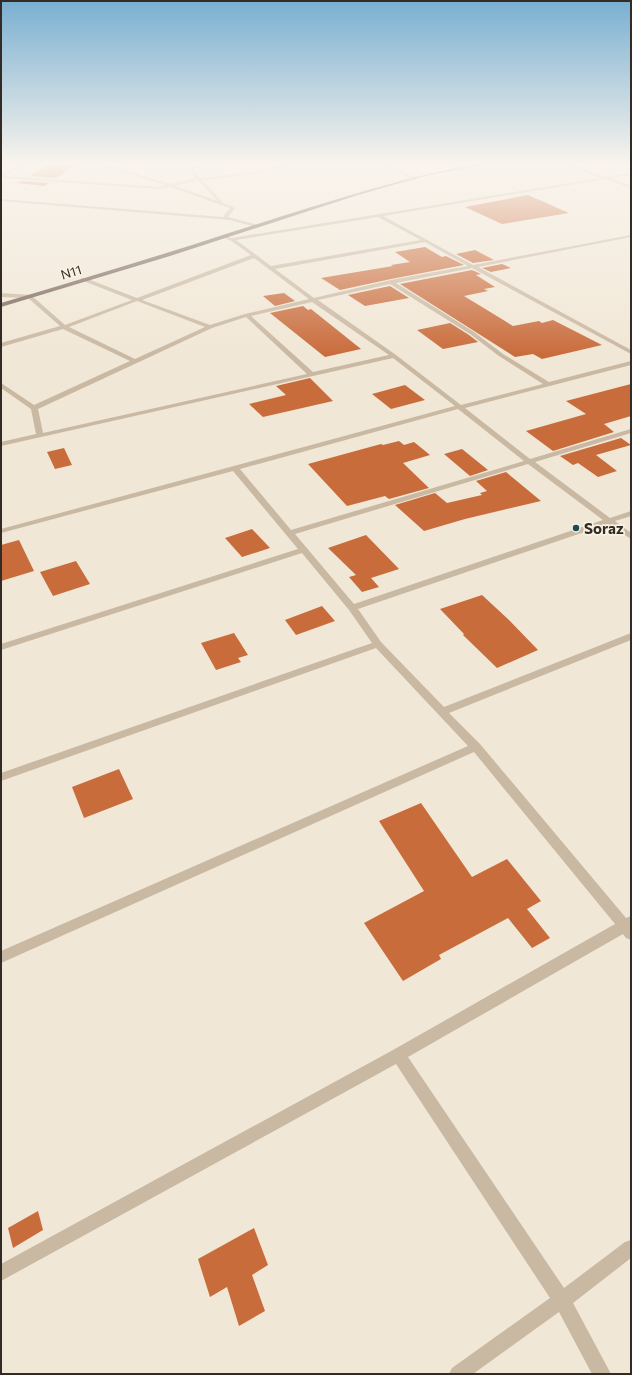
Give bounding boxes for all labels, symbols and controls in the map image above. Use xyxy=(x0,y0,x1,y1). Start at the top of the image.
street label: N11 xyxy=(59,261,83,283)
place label: Soraz xyxy=(584,519,624,537)
marker: Soraz xyxy=(571,523,581,533)

